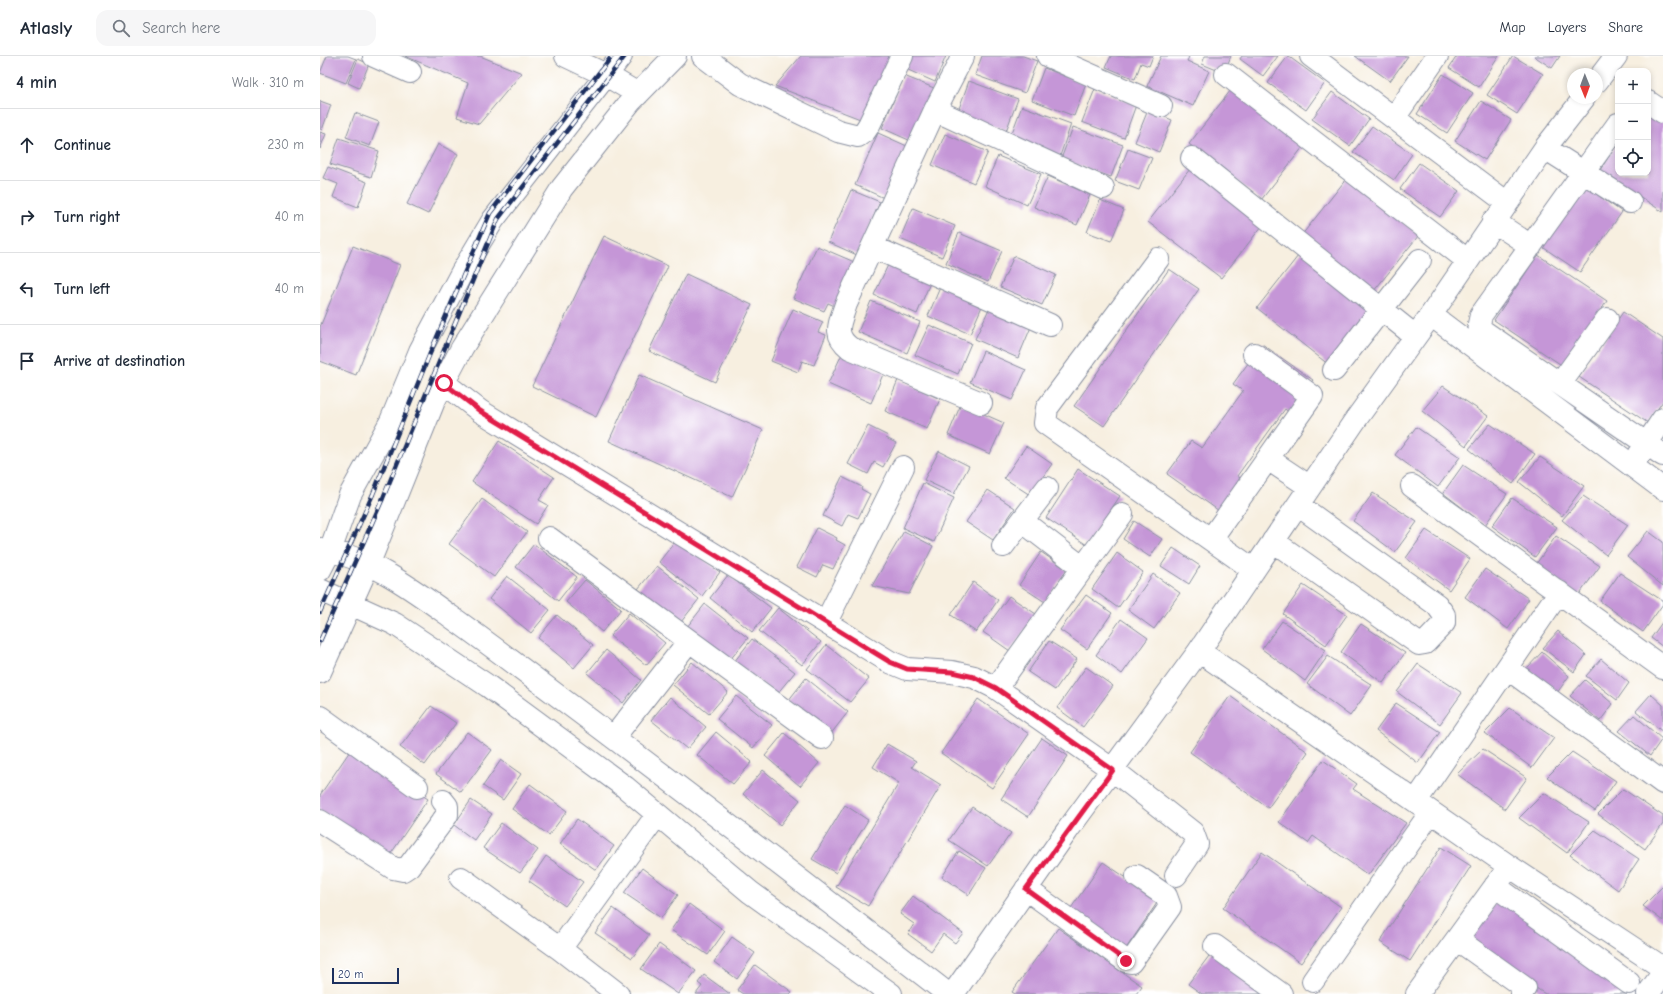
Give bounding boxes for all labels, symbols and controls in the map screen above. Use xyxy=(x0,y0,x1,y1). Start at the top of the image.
search box xyxy=(96,10,376,46)
text: Atlasly xyxy=(20,17,72,39)
icon: search xyxy=(110,17,132,39)
text: Search here xyxy=(142,19,220,37)
text: Map xyxy=(1499,19,1526,36)
text: Layers xyxy=(1548,19,1586,36)
text: Share xyxy=(1608,19,1643,36)
north arrow xyxy=(1567,68,1603,104)
map controls xyxy=(1615,68,1651,176)
button: + xyxy=(1615,68,1651,104)
text: 4 min xyxy=(16,73,57,92)
text: Walk · 310 m xyxy=(232,75,304,90)
button: − xyxy=(1615,104,1651,140)
icon: ahead xyxy=(16,134,38,156)
text: Continue xyxy=(54,136,111,154)
text: 230 m xyxy=(268,137,304,152)
button: locate xyxy=(1615,140,1651,176)
icon: right xyxy=(16,206,38,228)
text: Turn right xyxy=(54,208,120,226)
text: 40 m xyxy=(275,209,304,224)
icon: left xyxy=(16,278,38,300)
text: Turn left xyxy=(54,280,110,298)
text: 40 m xyxy=(275,281,304,296)
icon: arrive xyxy=(16,350,38,372)
text: Arrive at destination xyxy=(54,352,185,370)
route start xyxy=(435,374,453,392)
route end xyxy=(1117,952,1135,970)
scale bar xyxy=(332,966,399,985)
text: 20 m xyxy=(338,968,363,981)

